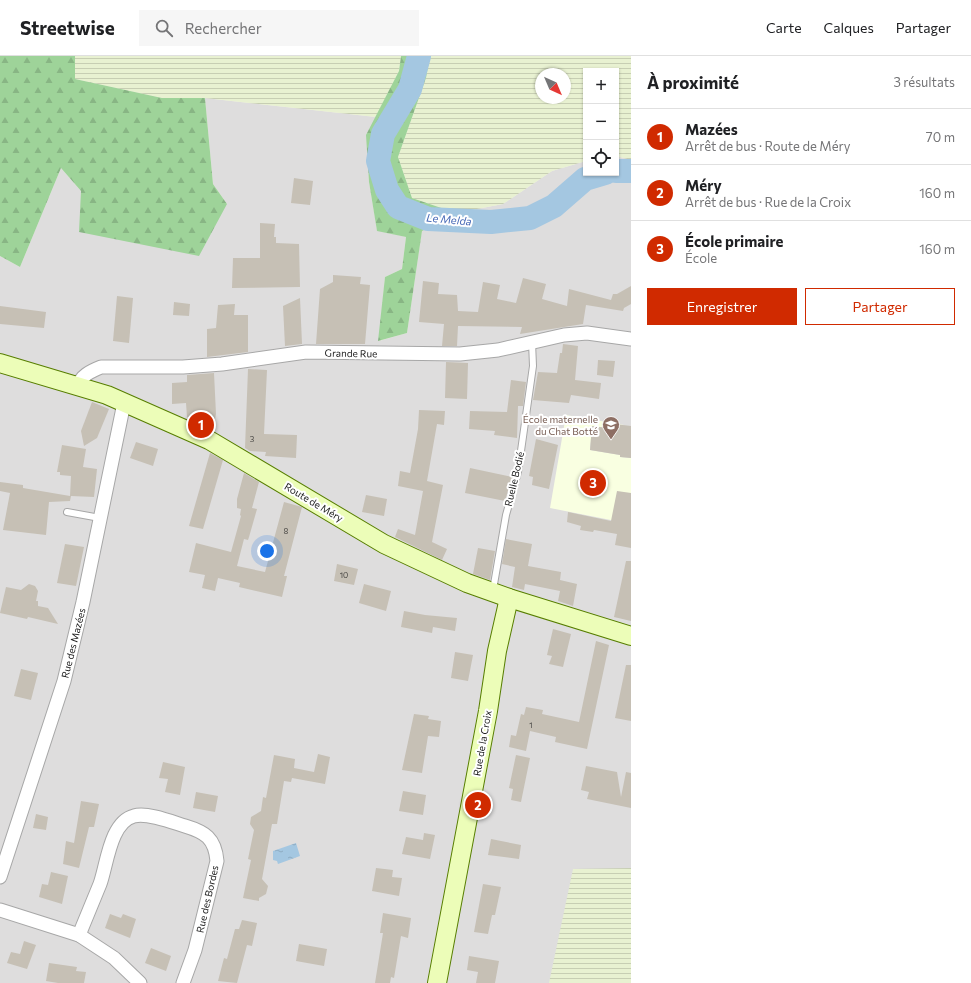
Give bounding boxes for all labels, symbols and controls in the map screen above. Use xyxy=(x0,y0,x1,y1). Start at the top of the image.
search box xyxy=(139,10,419,46)
text: Streetwise xyxy=(20,16,115,39)
icon: search xyxy=(153,17,175,39)
text: Rechercher xyxy=(185,19,262,37)
text: Carte xyxy=(766,19,802,36)
text: Calques xyxy=(824,19,874,36)
text: Partager xyxy=(896,19,951,36)
north arrow xyxy=(535,68,571,104)
map controls xyxy=(583,68,619,176)
button: + xyxy=(583,68,619,104)
text: À proximité xyxy=(647,72,739,93)
text: 3 résultats xyxy=(893,74,955,90)
button: − xyxy=(583,104,619,140)
text: Mazées xyxy=(685,120,738,138)
text: 1 xyxy=(657,129,663,145)
text: 70 m xyxy=(926,129,955,145)
text: Arrêt de bus · Route de Méry xyxy=(685,138,850,154)
button: locate xyxy=(583,140,619,176)
text: Méry xyxy=(685,176,722,194)
text: 2 xyxy=(656,185,664,201)
text: 160 m xyxy=(919,185,955,201)
text: Arrêt de bus · Rue de la Croix xyxy=(685,194,851,210)
water label: Le Melda xyxy=(426,211,472,227)
text: École primaire xyxy=(685,232,783,250)
text: 3 xyxy=(656,241,664,257)
text: 160 m xyxy=(919,241,955,257)
text: École xyxy=(685,250,717,266)
button: Enregistrer xyxy=(647,288,797,325)
button: Partager xyxy=(805,288,955,325)
street label: Grande Rue xyxy=(325,347,377,359)
pin: 1 xyxy=(188,410,214,440)
place label: École maternelle du Chat Botté xyxy=(523,413,598,437)
school or university icon: École maternelle du Chat Botté xyxy=(601,415,621,440)
house number: 3 xyxy=(250,434,255,444)
street label: Ruelle Bodié xyxy=(502,450,526,508)
pin: 3 xyxy=(580,468,606,498)
street label: Route de Méry xyxy=(283,480,345,524)
house number: 8 xyxy=(284,526,289,536)
your location xyxy=(257,541,277,561)
house number: 10 xyxy=(340,570,348,580)
street label: Rue des Mazées xyxy=(59,606,88,679)
street label: Rue de la Croix xyxy=(470,708,494,777)
house number: 1 xyxy=(529,720,533,730)
pin: 2 xyxy=(465,790,491,820)
street label: Rue des Bordes xyxy=(193,864,221,934)

